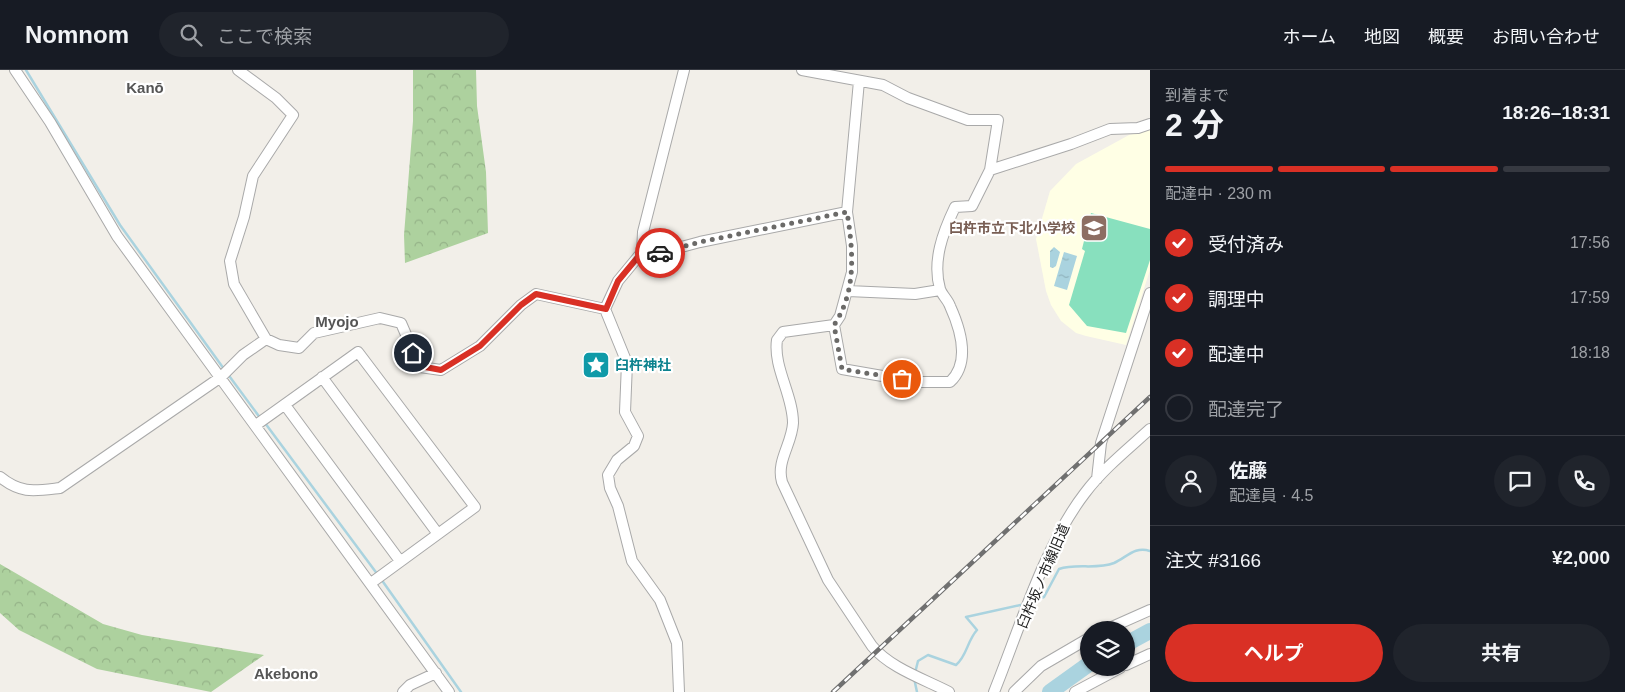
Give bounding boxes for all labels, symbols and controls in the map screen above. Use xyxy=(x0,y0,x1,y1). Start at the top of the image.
search box xyxy=(159,12,509,57)
text: Nomnom xyxy=(25,21,129,48)
icon: search xyxy=(177,21,205,49)
text: ここで検索 xyxy=(217,26,312,47)
text: ホーム xyxy=(1283,27,1336,47)
text: 地図 xyxy=(1364,27,1400,47)
text: 概要 xyxy=(1428,27,1464,47)
text: お問い合わせ xyxy=(1492,27,1600,47)
district label: Kanō xyxy=(126,79,164,96)
text: 到着まで xyxy=(1165,87,1229,104)
text: 18:26–18:31 xyxy=(1502,102,1610,123)
text: 2 分 xyxy=(1165,107,1224,143)
text: 配達中 · 230 m xyxy=(1165,185,1272,202)
school or university icon: 臼杵市立下北小学校 xyxy=(1079,213,1109,243)
place label: 臼杵市立下北小学校 xyxy=(949,220,1075,236)
courier xyxy=(635,228,685,278)
icon: check xyxy=(1165,229,1193,257)
text: 受付済み xyxy=(1208,234,1284,255)
text: 17:56 xyxy=(1570,234,1610,251)
icon: car xyxy=(646,239,674,267)
icon: check xyxy=(1165,284,1193,312)
text: 調理中 xyxy=(1208,289,1265,310)
text: 17:59 xyxy=(1570,289,1610,306)
district label: Myojo xyxy=(315,313,359,330)
pin xyxy=(392,332,434,374)
icon: home xyxy=(399,339,427,367)
icon: check xyxy=(1165,339,1193,367)
text: 配達中 xyxy=(1208,344,1265,365)
text: 18:18 xyxy=(1570,344,1610,361)
place icon: 臼杵神社 xyxy=(581,350,611,380)
place label: 臼杵神社 xyxy=(615,357,671,373)
pin xyxy=(881,358,923,400)
icon: bag xyxy=(888,365,916,393)
text: 配達完了 xyxy=(1208,399,1284,420)
button: person xyxy=(1165,455,1217,507)
button: chat xyxy=(1494,455,1546,507)
button: phone xyxy=(1558,455,1610,507)
text: 佐藤 xyxy=(1229,460,1267,481)
text: 配達員 · 4.5 xyxy=(1229,487,1313,504)
street label: 臼杵坂ノ市線旧道 xyxy=(1014,521,1072,631)
text: ¥2,000 xyxy=(1552,547,1610,568)
text: 注文 #3166 xyxy=(1165,550,1261,571)
map controls xyxy=(1080,621,1135,676)
button: layers xyxy=(1080,621,1135,676)
button: ヘルプ xyxy=(1165,624,1383,682)
button: 共有 xyxy=(1393,624,1610,682)
district label: Akebono xyxy=(254,665,318,682)

